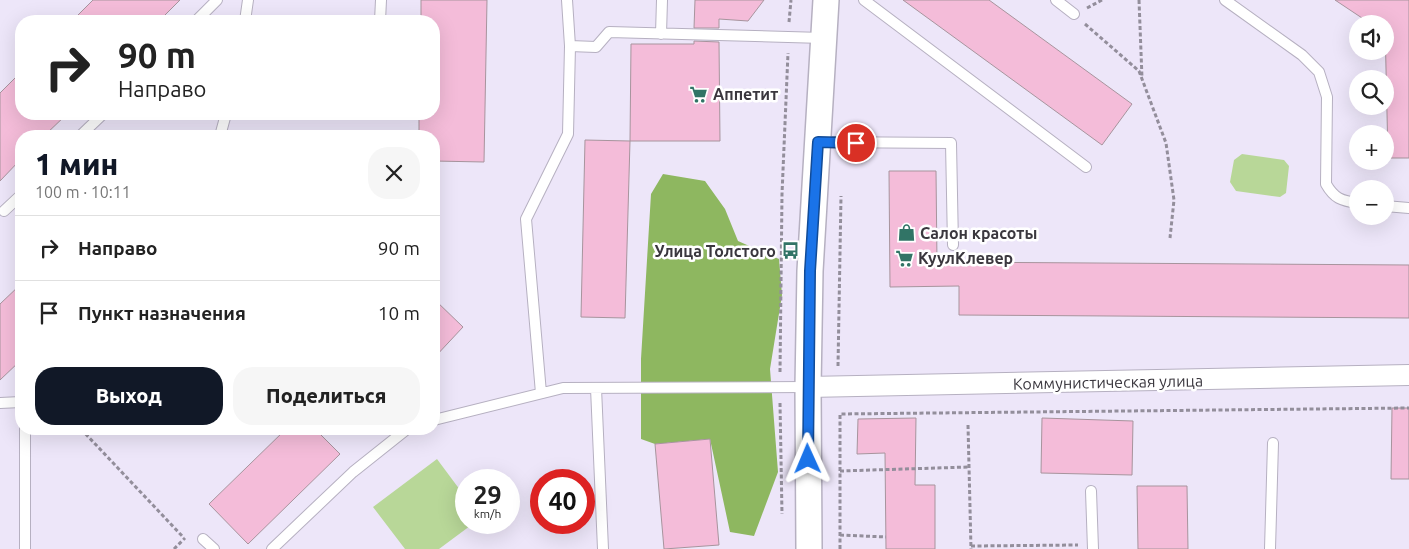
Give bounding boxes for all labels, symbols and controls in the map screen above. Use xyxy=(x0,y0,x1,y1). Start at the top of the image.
map controls xyxy=(1349,15,1394,225)
button: sound xyxy=(1349,15,1394,60)
icon: right xyxy=(35,35,100,100)
text: 90 m xyxy=(118,35,196,75)
button: search xyxy=(1349,70,1394,115)
text: Направо xyxy=(118,76,206,101)
supermarket icon: Аппетит xyxy=(689,84,709,104)
place label: Аппетит xyxy=(713,85,778,103)
pin xyxy=(835,122,877,164)
button: + xyxy=(1349,125,1394,170)
icon: arrive xyxy=(842,129,870,157)
text: 1 мин xyxy=(35,147,118,181)
button: close xyxy=(368,147,420,199)
button: − xyxy=(1349,180,1394,225)
text: 100 m · 10:11 xyxy=(35,183,131,201)
shop icon: Салон красоты xyxy=(896,223,916,243)
place label: Салон красоты xyxy=(920,224,1037,242)
icon: right xyxy=(35,234,63,262)
text: Направо xyxy=(78,237,158,259)
text: 90 m xyxy=(378,237,420,259)
bus stop icon: Улица Толстого xyxy=(780,241,800,261)
place label: Улица Толстого xyxy=(654,242,776,260)
supermarket icon: КуулКлевер xyxy=(894,248,914,268)
place label: КуулКлевер xyxy=(918,249,1013,267)
icon: arrive xyxy=(35,299,63,327)
text: Пункт назначения xyxy=(78,302,246,324)
text: 10 m xyxy=(378,302,420,324)
button: Выход xyxy=(35,367,223,425)
button: Поделиться xyxy=(233,367,420,425)
street label: Коммунистическая улица xyxy=(1013,371,1203,393)
position arrow xyxy=(781,432,833,484)
speed limit sign: 40 xyxy=(530,469,595,534)
text: 29 xyxy=(473,481,502,509)
text: km/h xyxy=(474,507,501,520)

